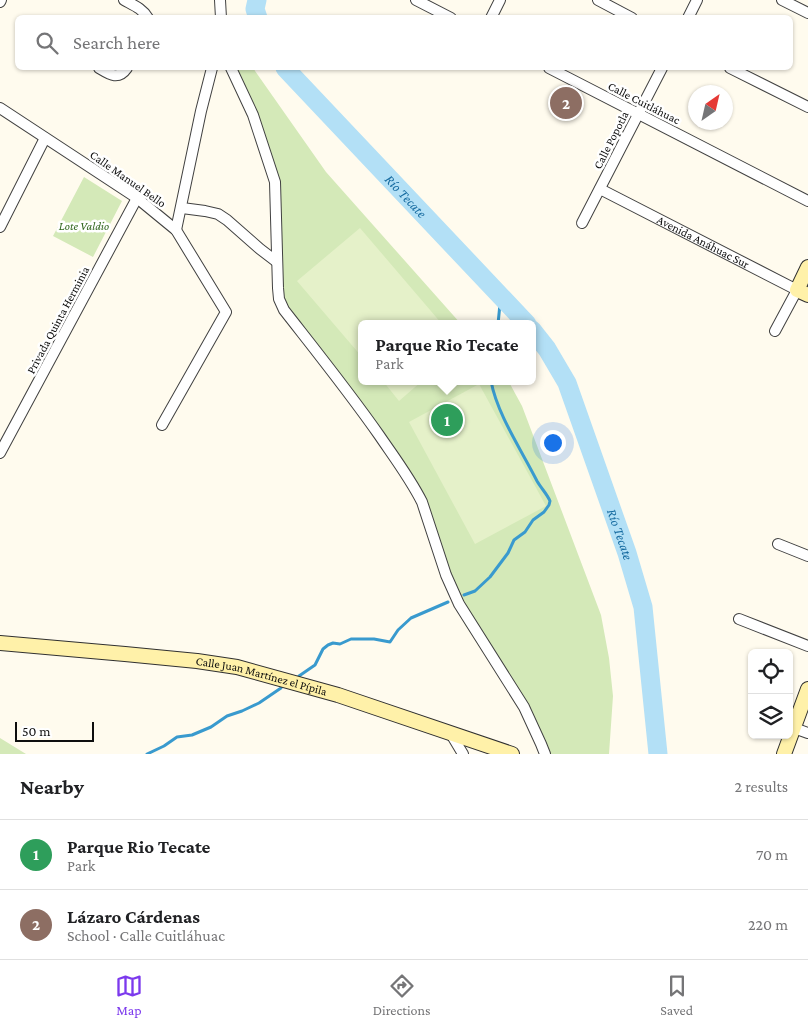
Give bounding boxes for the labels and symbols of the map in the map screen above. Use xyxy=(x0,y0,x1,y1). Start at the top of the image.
street label: Calle Cuitláhuac xyxy=(606,79,682,127)
pin: 2 xyxy=(550,84,582,122)
north arrow xyxy=(688,85,733,130)
street label: Calle Popotla xyxy=(590,108,632,171)
street label: Calle Manuel Bello xyxy=(87,148,169,210)
water label: Río Tecate xyxy=(382,171,431,221)
street label: Avenida Anáhuac Sur xyxy=(655,212,752,272)
park label: Lote Valdio xyxy=(59,219,109,233)
street label: Privada Quinta Herminia xyxy=(24,264,92,376)
pin: 1 xyxy=(431,401,463,439)
your location xyxy=(540,430,566,456)
water label: Río Tecate xyxy=(604,506,637,562)
street label: Calle Juan Martínez el Pípila xyxy=(195,654,329,699)
scale bar xyxy=(15,719,94,742)

